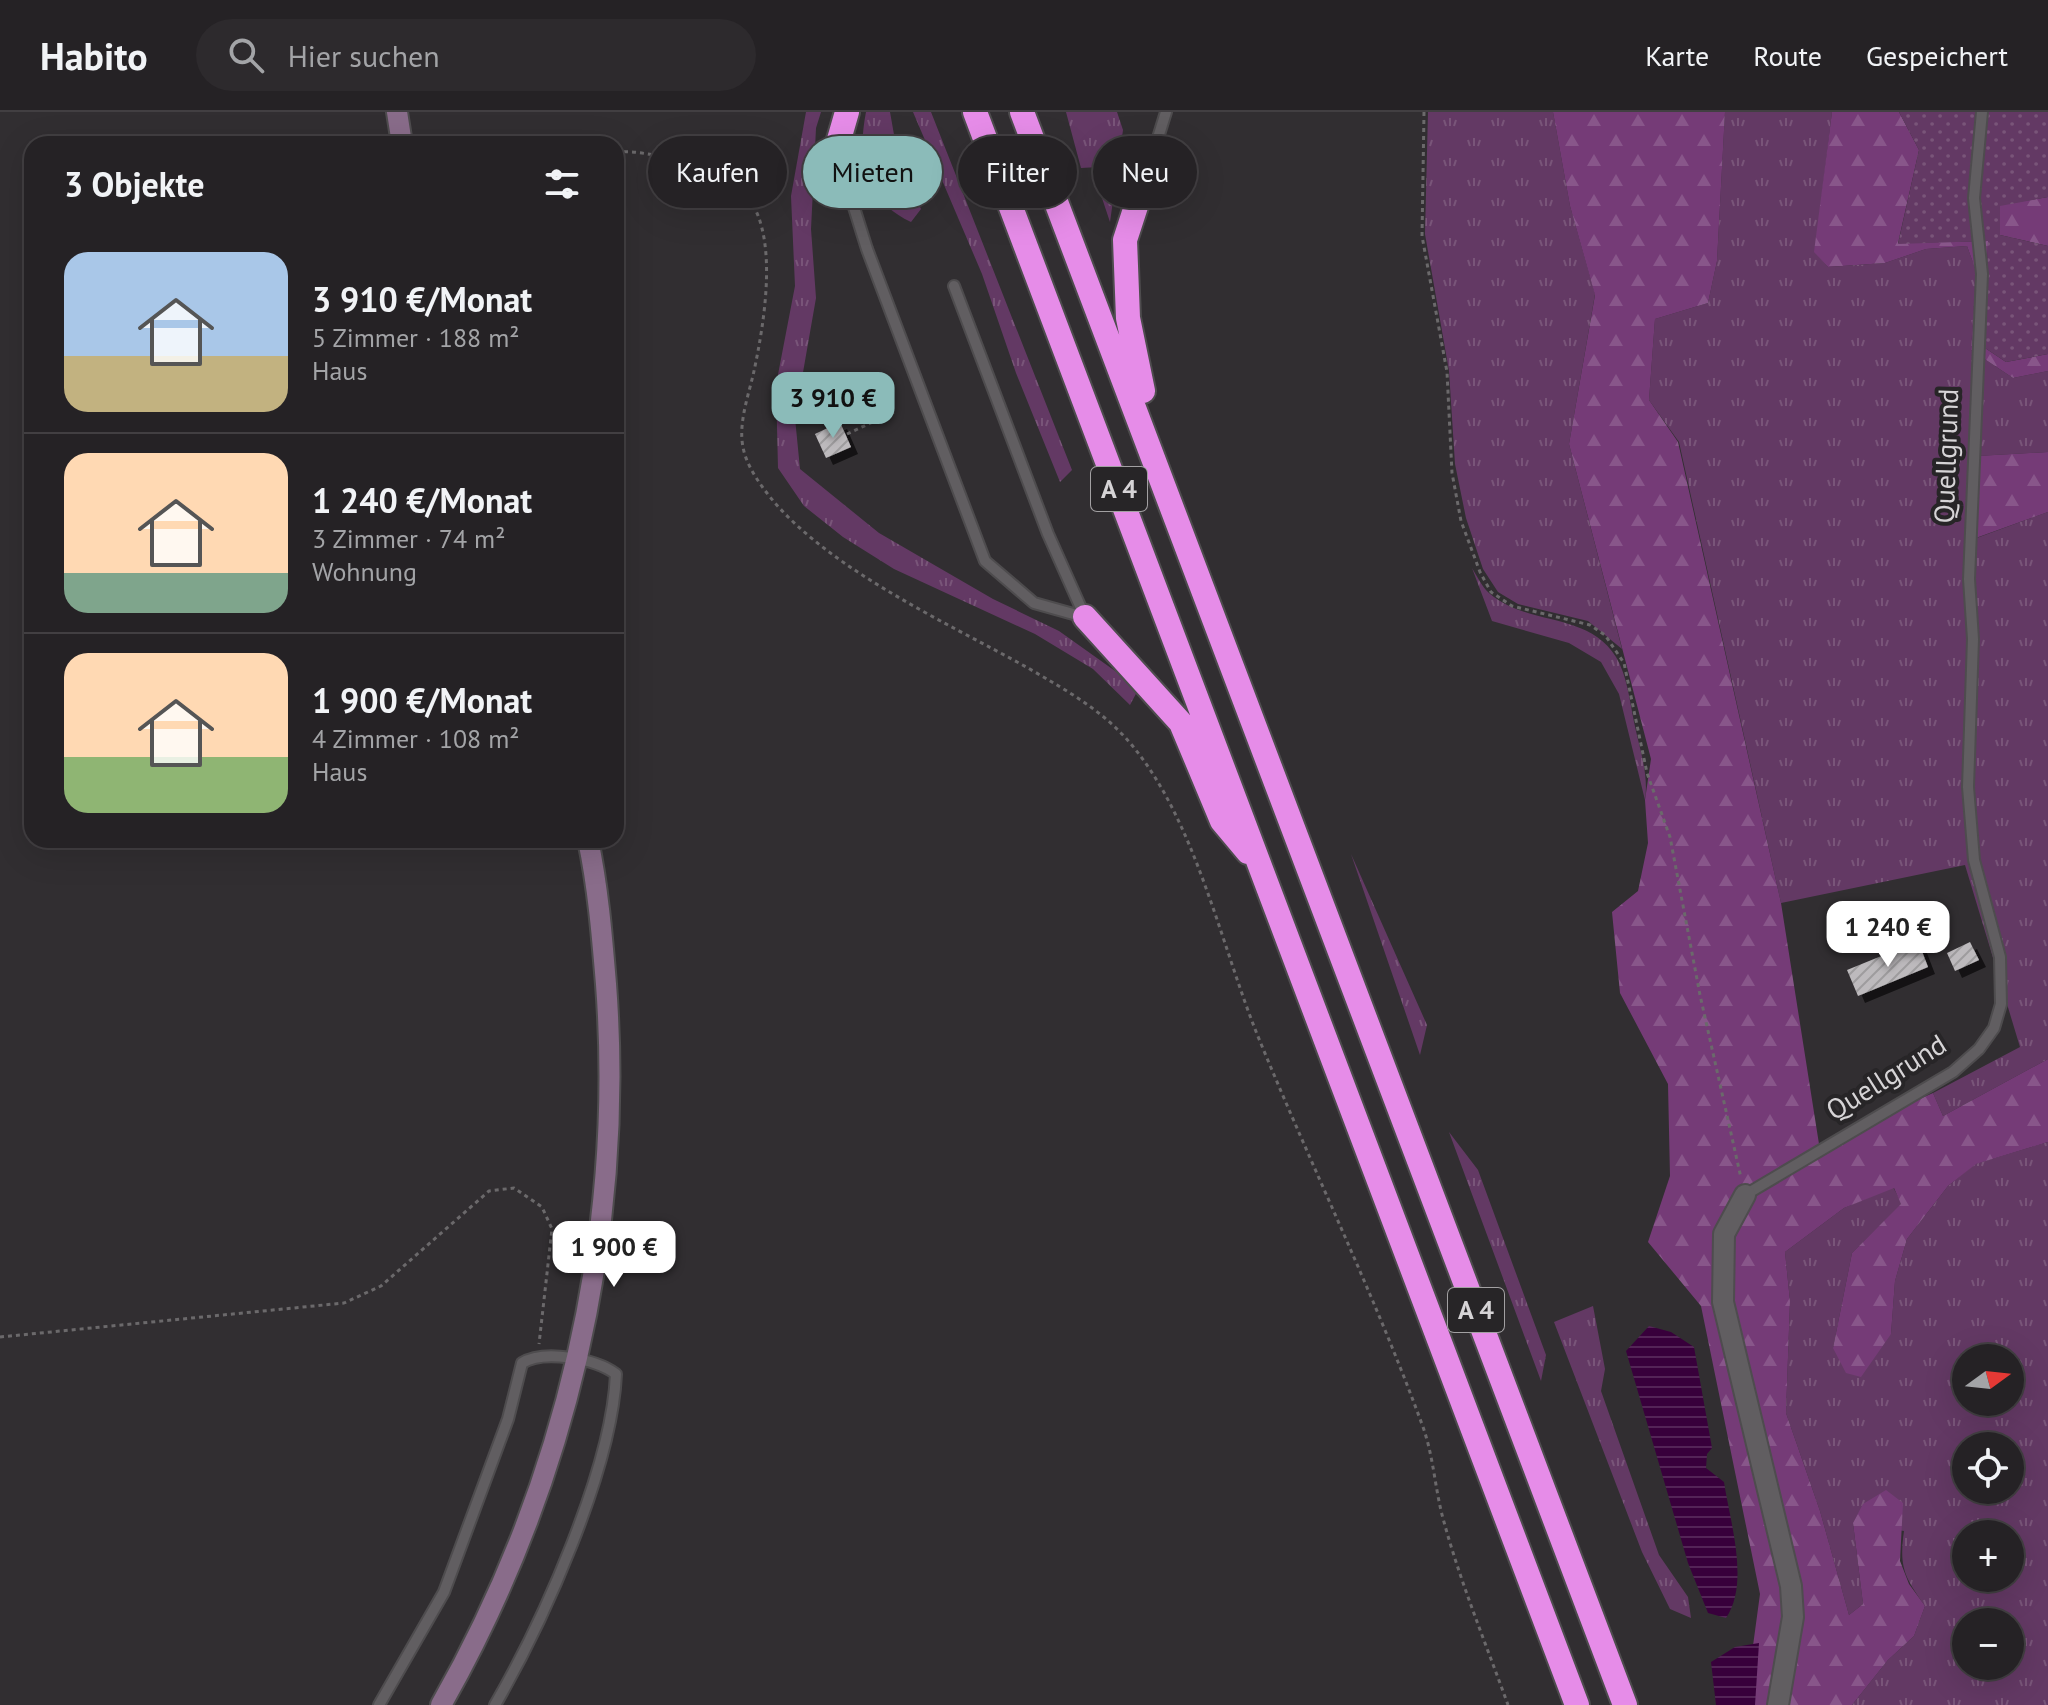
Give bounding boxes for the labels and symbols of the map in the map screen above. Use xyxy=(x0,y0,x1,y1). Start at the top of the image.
pin: 3 910 € xyxy=(759,372,907,440)
street label: Quellgrund xyxy=(1925,388,1966,524)
road number: A 4 xyxy=(1091,467,1147,511)
pin: 1 240 € xyxy=(1814,901,1962,969)
street label: Quellgrund xyxy=(1819,1025,1953,1128)
pin: 1 900 € xyxy=(540,1221,688,1289)
road number: A 4 xyxy=(1448,1288,1504,1332)
north arrow xyxy=(1952,1344,2024,1416)

